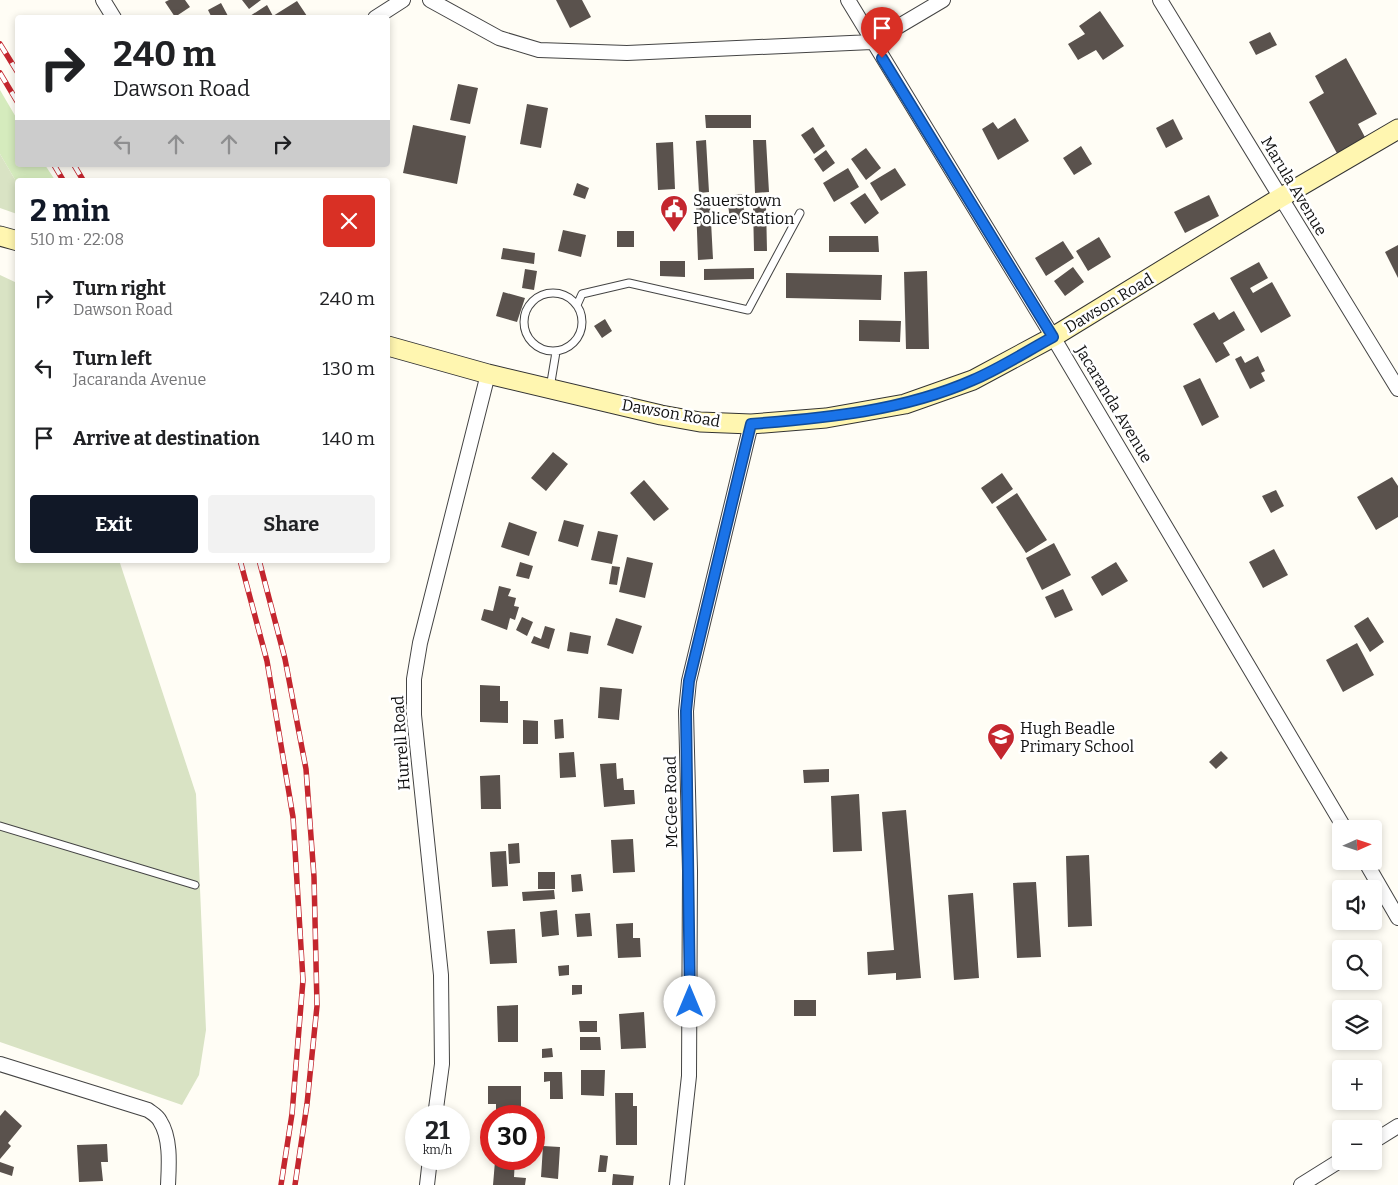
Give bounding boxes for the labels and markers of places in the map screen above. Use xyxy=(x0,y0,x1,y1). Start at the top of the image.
pin xyxy=(861,7,903,58)
place label: Sauerstown Police Station xyxy=(693,191,794,228)
public building icon: Sauerstown Police Station xyxy=(659,194,689,233)
place label: Hugh Beadle Primary School xyxy=(1020,719,1135,756)
school or university icon: Hugh Beadle Primary School xyxy=(986,722,1016,761)

